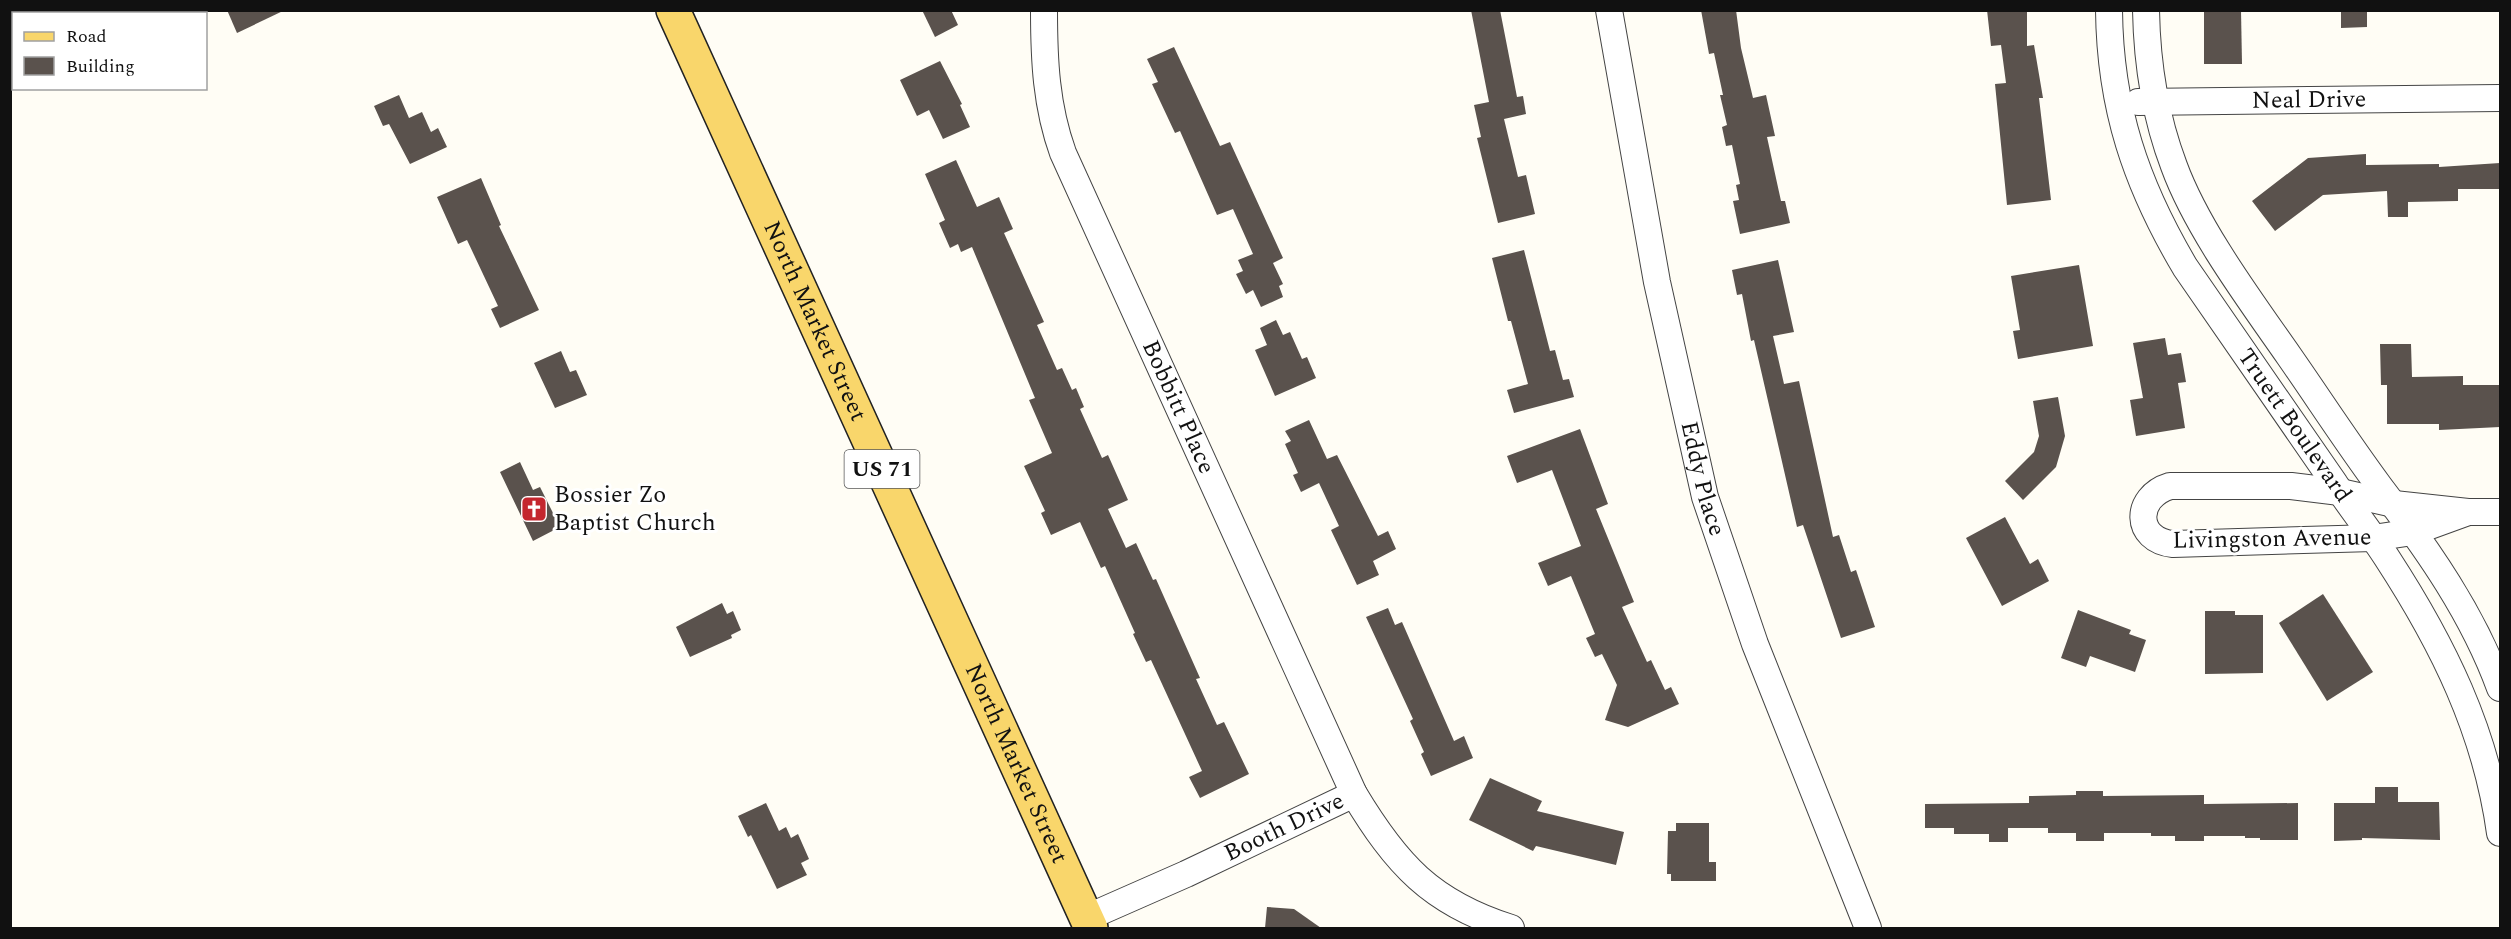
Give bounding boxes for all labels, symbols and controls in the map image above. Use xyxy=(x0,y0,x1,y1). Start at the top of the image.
legend xyxy=(12,12,207,90)
text: Road xyxy=(66,23,107,50)
text: Building xyxy=(66,53,135,80)
street label: Neal Drive xyxy=(2252,81,2366,119)
street label: North Market Street xyxy=(753,215,876,427)
street label: Bobbitt Place xyxy=(1132,334,1224,480)
street label: Truett Boulevard xyxy=(2228,341,2361,510)
street label: Eddy Place xyxy=(1671,418,1735,541)
road number: US 71 xyxy=(844,450,920,488)
place label: Bossier Zo Baptist Church xyxy=(554,477,716,541)
church icon: Bossier Zo Baptist Church xyxy=(519,494,549,524)
street label: Livingston Avenue xyxy=(2172,519,2372,559)
street label: North Market Street xyxy=(955,658,1077,870)
street label: Booth Drive xyxy=(1218,783,1350,871)

